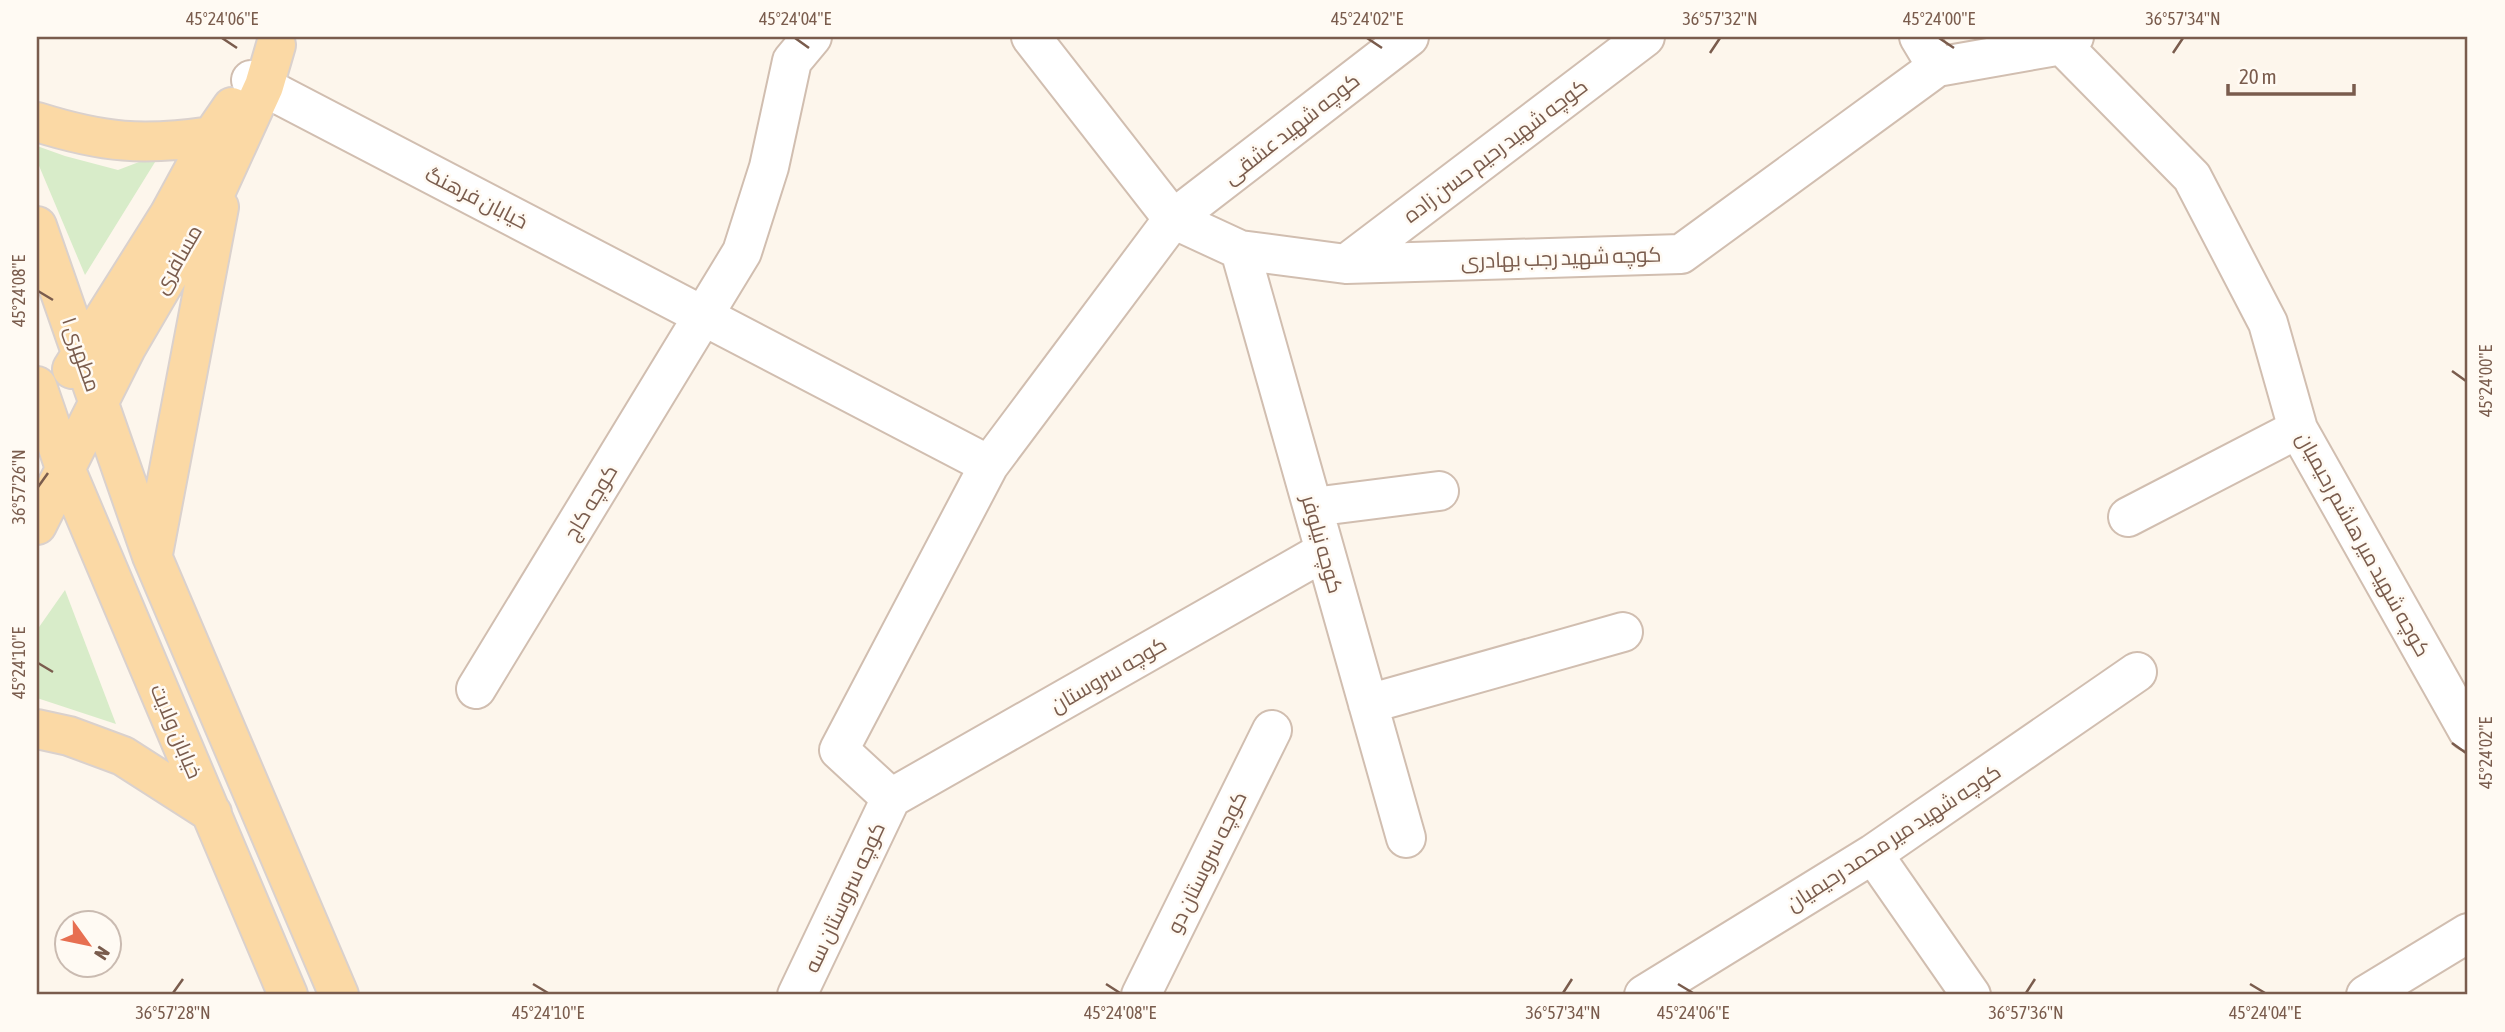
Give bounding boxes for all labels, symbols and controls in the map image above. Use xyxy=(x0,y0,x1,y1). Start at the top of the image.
text: 45°24'06"E xyxy=(186,8,258,29)
text: 45°24'04"E xyxy=(759,8,831,29)
text: 45°24'02"E xyxy=(1331,8,1403,29)
text: 36°57'32"N xyxy=(1682,8,1758,29)
text: 45°24'00"E xyxy=(1903,8,1975,29)
text: 36°57'34"N xyxy=(2145,8,2221,29)
scale bar xyxy=(2228,52,2354,96)
text: 20 m xyxy=(2239,64,2277,88)
street label: کوچه شهید عشقی xyxy=(1218,67,1366,191)
street label: کوچه شهید رحیم حسن زاده xyxy=(1398,73,1593,229)
street label: خیابان فرهنگ xyxy=(421,161,532,235)
street label: مسافری xyxy=(148,220,208,299)
street label: کوچه شهید رجب بهادری xyxy=(1460,242,1662,275)
text: 45°24'08"E xyxy=(8,255,29,327)
street label: مطهری ۱ xyxy=(56,313,106,395)
text: 45°24'00"E xyxy=(2475,345,2496,417)
street label: کوچه شهید میر هاشم رحیمیان xyxy=(2290,427,2436,662)
text: 36°57'26"N xyxy=(8,449,29,525)
street label: کوچه کاج xyxy=(558,460,624,545)
street label: کوچه نیلوفر xyxy=(1294,491,1349,597)
text: 45°24'10"E xyxy=(8,627,29,699)
street label: کوچه سروستان xyxy=(1046,631,1172,720)
street label: خیابان ولایت xyxy=(144,680,208,783)
text: 45°24'02"E xyxy=(2475,717,2496,789)
street label: کوچه شهید میر محمد رحیمیان xyxy=(1781,759,2006,918)
street label: کوچه سروستان دو xyxy=(1161,787,1253,938)
street label: کوچه سروستان سه xyxy=(799,818,892,977)
north arrow xyxy=(52,909,122,979)
text: N xyxy=(90,943,115,964)
text: 36°57'28"N xyxy=(135,1002,211,1023)
text: 45°24'10"E xyxy=(512,1002,584,1023)
text: 45°24'08"E xyxy=(1084,1002,1156,1023)
text: 36°57'34"N xyxy=(1525,1002,1601,1023)
text: 45°24'06"E xyxy=(1657,1002,1729,1023)
text: 36°57'36"N xyxy=(1988,1002,2064,1023)
text: 45°24'04"E xyxy=(2229,1002,2301,1023)

